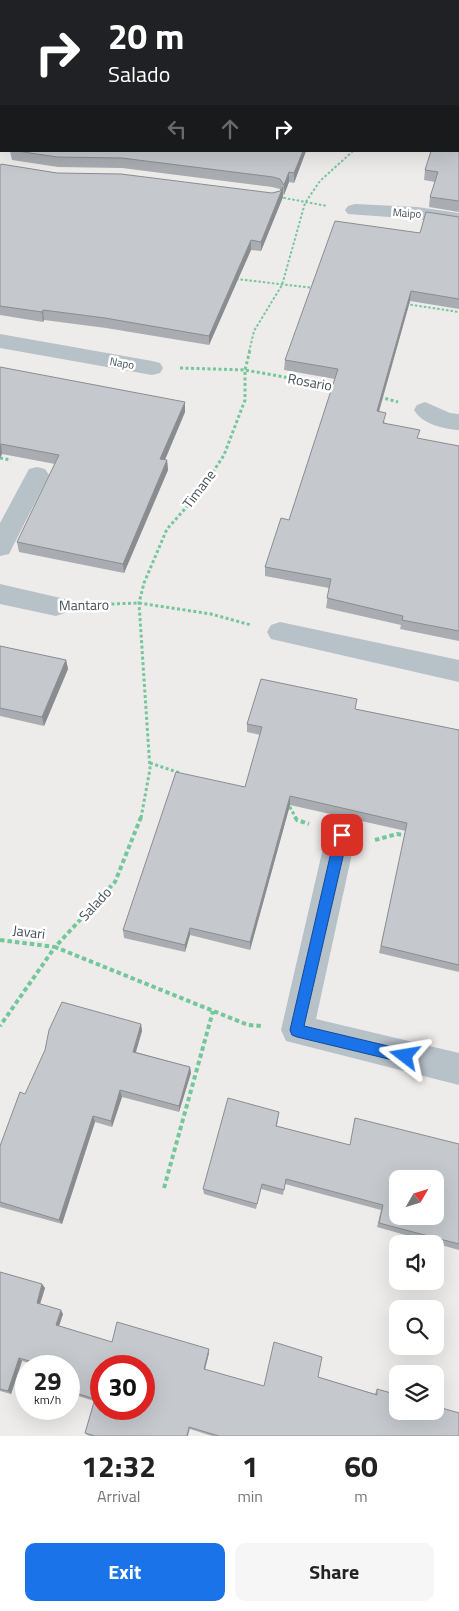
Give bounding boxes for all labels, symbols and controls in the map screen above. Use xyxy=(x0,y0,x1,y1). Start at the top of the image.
text: 20 m xyxy=(108,9,184,63)
icon: right xyxy=(25,20,90,85)
text: Salado xyxy=(108,57,170,91)
icon: left xyxy=(163,115,191,143)
icon: ahead xyxy=(216,115,244,143)
icon: right xyxy=(269,115,297,143)
street label: Maipo xyxy=(392,204,422,222)
street label: Napo xyxy=(109,353,136,373)
street label: Rosario xyxy=(286,367,334,396)
street label: Timane xyxy=(177,465,220,512)
street label: Mantaro xyxy=(59,594,109,615)
pin xyxy=(321,814,363,856)
icon: arrive xyxy=(328,821,356,849)
street label: Salado xyxy=(73,882,116,925)
street label: Javari xyxy=(12,919,46,944)
position arrow xyxy=(378,1029,430,1081)
north arrow xyxy=(389,1170,444,1225)
map controls xyxy=(389,1170,444,1420)
button: sound xyxy=(389,1235,444,1290)
button: search xyxy=(389,1300,444,1355)
speed limit sign: 30 xyxy=(90,1355,155,1420)
text: 29 xyxy=(33,1362,62,1400)
button: layers xyxy=(389,1365,444,1420)
text: km/h xyxy=(34,1390,61,1409)
text: 12:32 xyxy=(81,1443,156,1489)
text: 1 xyxy=(242,1443,259,1489)
text: 60 xyxy=(344,1443,378,1489)
text: Arrival xyxy=(97,1484,140,1508)
text: min xyxy=(237,1484,263,1508)
text: m xyxy=(354,1484,368,1508)
button: Exit xyxy=(25,1543,225,1601)
button: Share xyxy=(235,1543,434,1601)

